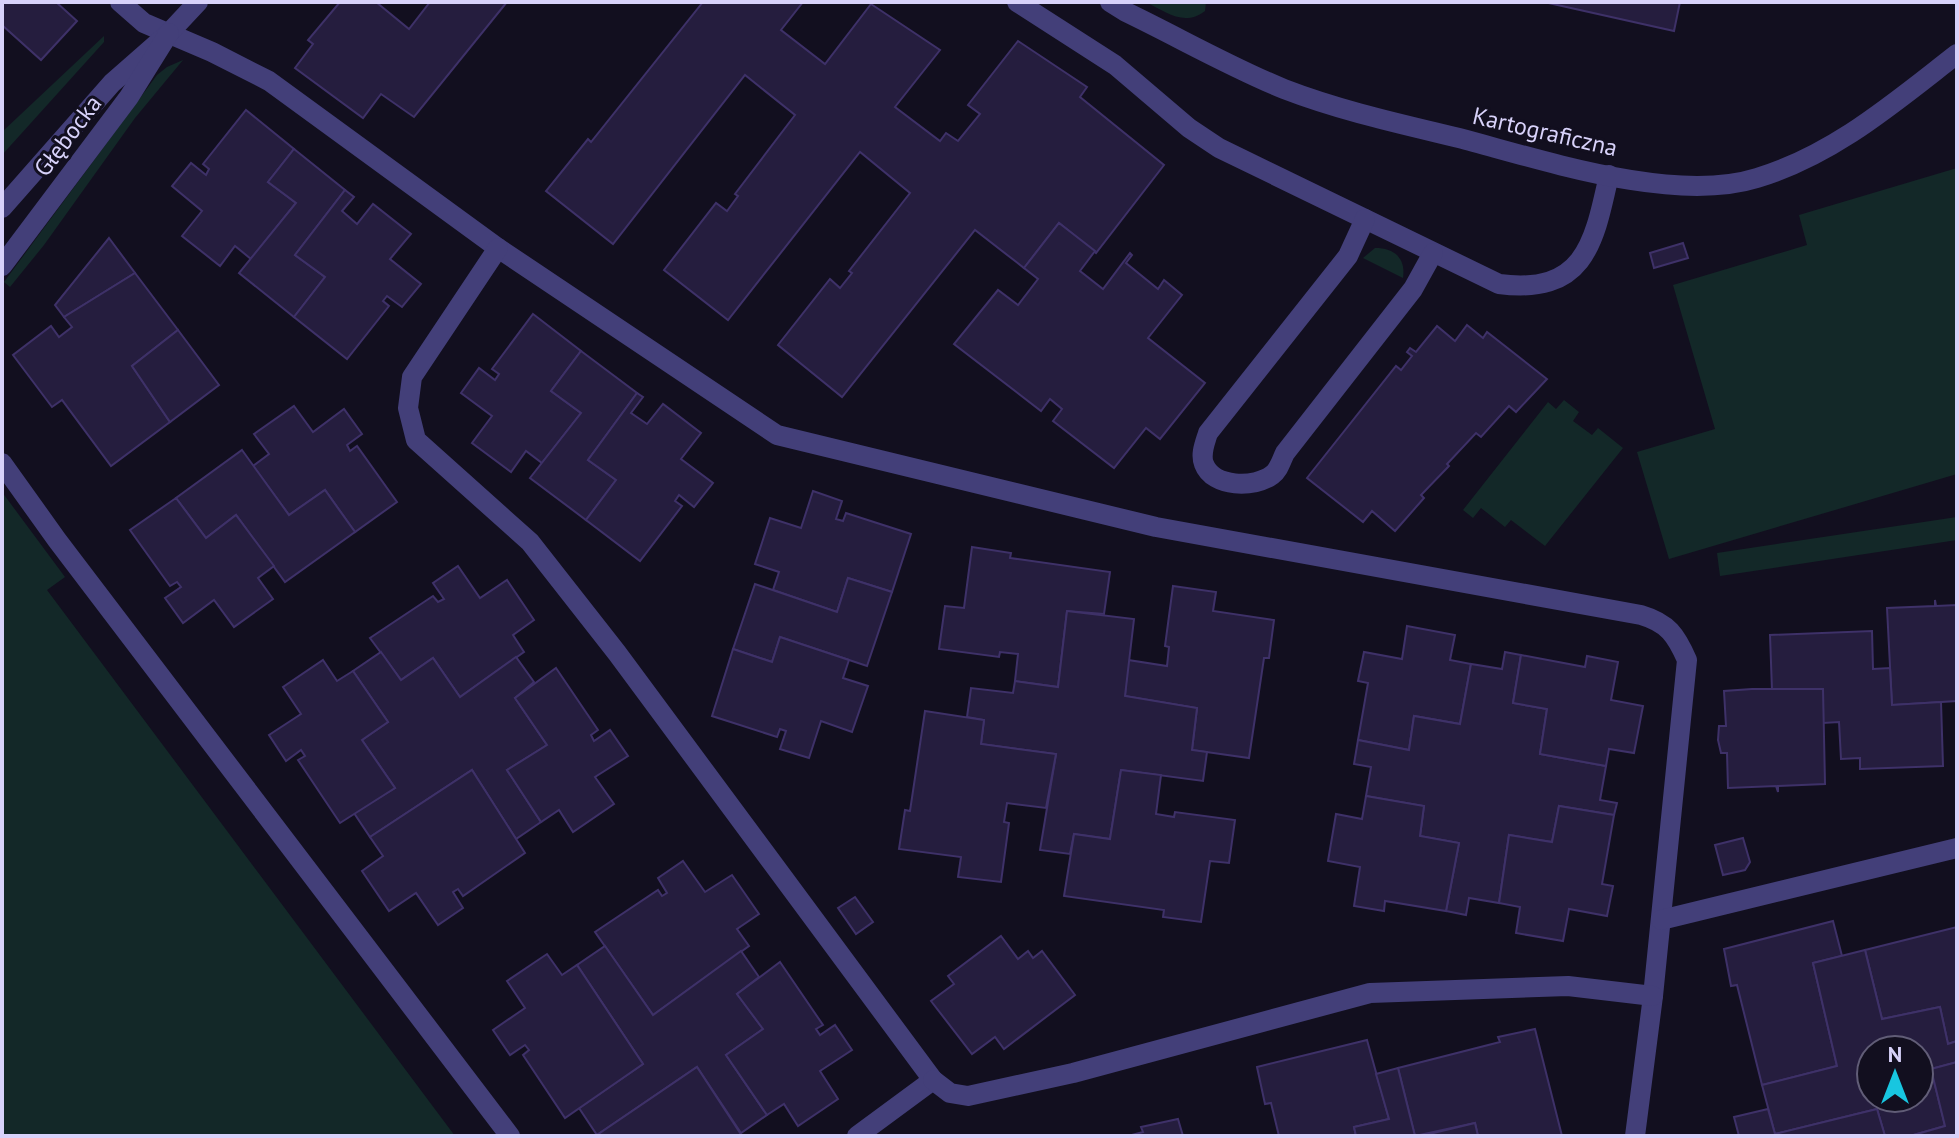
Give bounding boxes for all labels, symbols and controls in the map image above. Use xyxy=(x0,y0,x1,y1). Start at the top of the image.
street label: Głębocka xyxy=(27,89,108,183)
street label: Kartograficzna xyxy=(1470,100,1621,163)
north arrow xyxy=(1855,1034,1935,1114)
text: N xyxy=(1888,1040,1902,1068)

